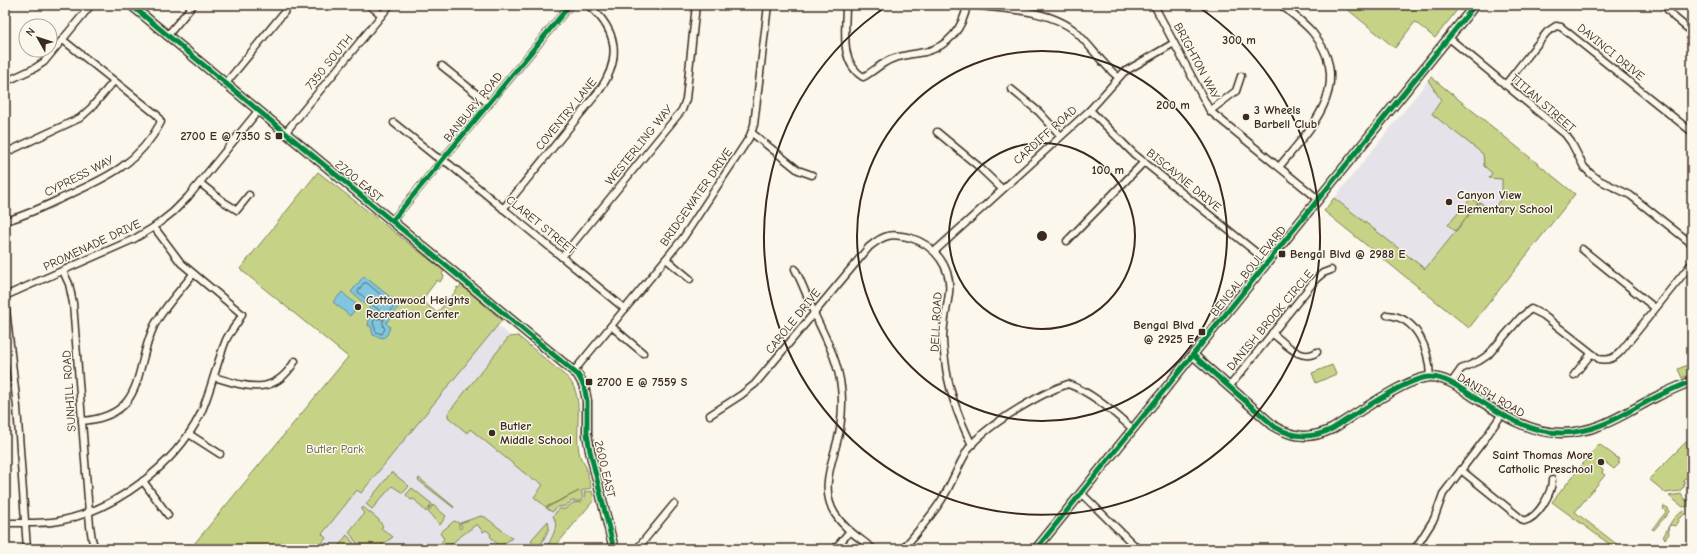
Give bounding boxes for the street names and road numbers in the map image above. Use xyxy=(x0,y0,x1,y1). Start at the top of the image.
street label: BRIGHTON WAY xyxy=(1171,20,1223,102)
street label: DAVINCI DRIVE xyxy=(1575,21,1647,83)
street label: 7350 SOUTH xyxy=(302,32,356,92)
street label: BANBURY ROAD xyxy=(441,69,505,145)
street label: TITIAN STREET xyxy=(1508,71,1579,136)
street label: COVENTRY LANE xyxy=(533,75,599,153)
street label: WESTERLING WAY xyxy=(602,101,676,188)
street label: CARDIFF ROAD xyxy=(1010,103,1080,167)
street label: BRIDGEWATER DRIVE xyxy=(657,145,735,249)
street label: BISCAYNE DRIVE xyxy=(1144,146,1224,214)
street label: CYPRESS WAY xyxy=(42,152,117,199)
street label: 2700 EAST xyxy=(332,157,386,205)
street label: CLARET STREET xyxy=(503,193,579,258)
street label: PROMENADE DRIVE xyxy=(41,216,143,274)
street label: BENGAL BOULEVARD xyxy=(1207,223,1289,319)
street label: DANISH BROOK CIRCLE xyxy=(1224,267,1316,373)
street label: CAROLE DRIVE xyxy=(763,286,823,356)
street label: DELL ROAD xyxy=(927,292,945,352)
street label: SUNHILL ROAD xyxy=(59,350,79,432)
street label: DANISH ROAD xyxy=(1455,370,1527,420)
street label: 2600 EAST xyxy=(592,439,619,500)

